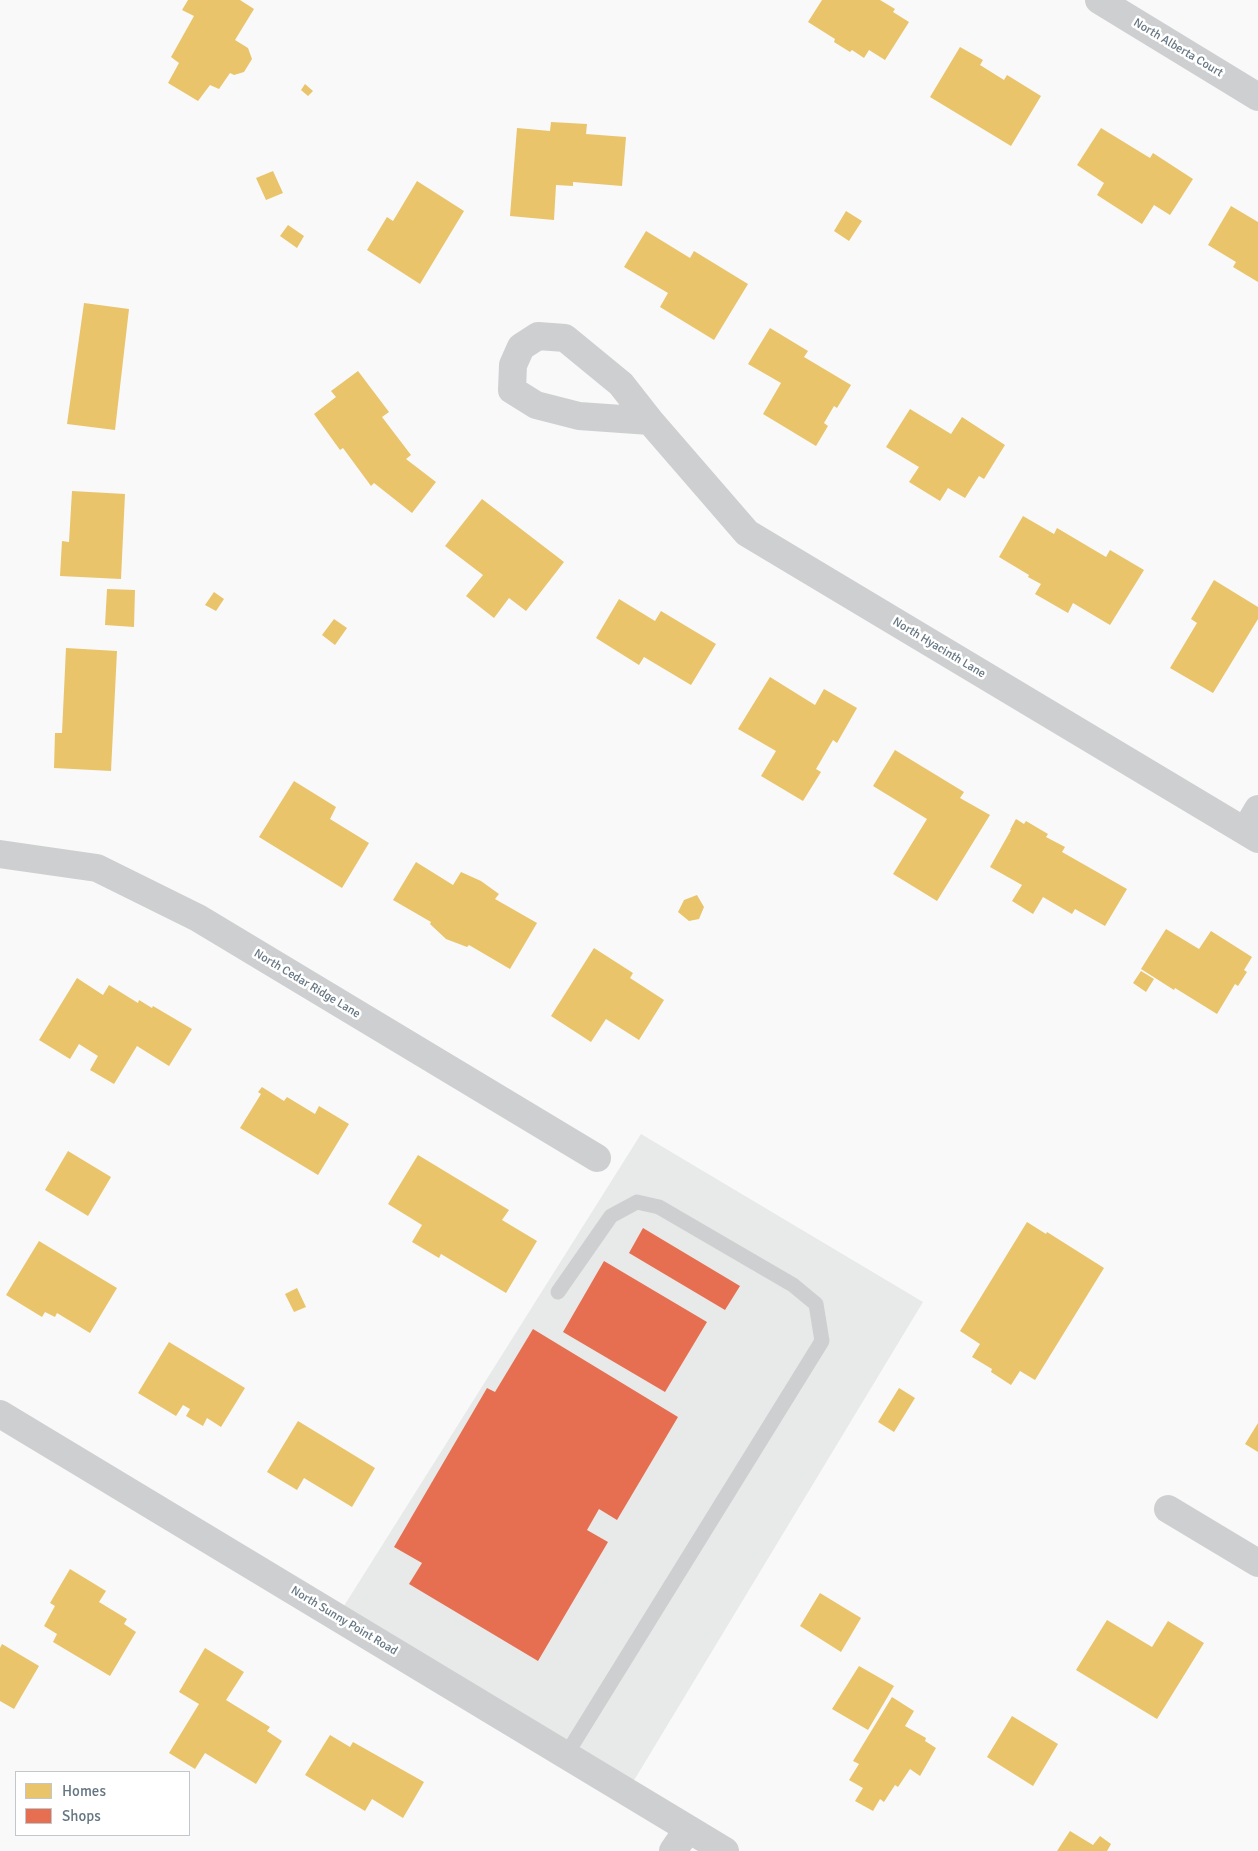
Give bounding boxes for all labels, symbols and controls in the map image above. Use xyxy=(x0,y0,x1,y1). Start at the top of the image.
street label: North Alberta Court xyxy=(1131,16,1225,80)
street label: North Hyacinth Lane xyxy=(890,615,988,681)
street label: North Cedar Ridge Lane xyxy=(251,946,363,1022)
street label: North Sunny Point Road xyxy=(288,1583,400,1659)
legend xyxy=(15,1771,190,1836)
text: Homes xyxy=(62,1782,106,1800)
text: Shops xyxy=(62,1807,101,1825)

